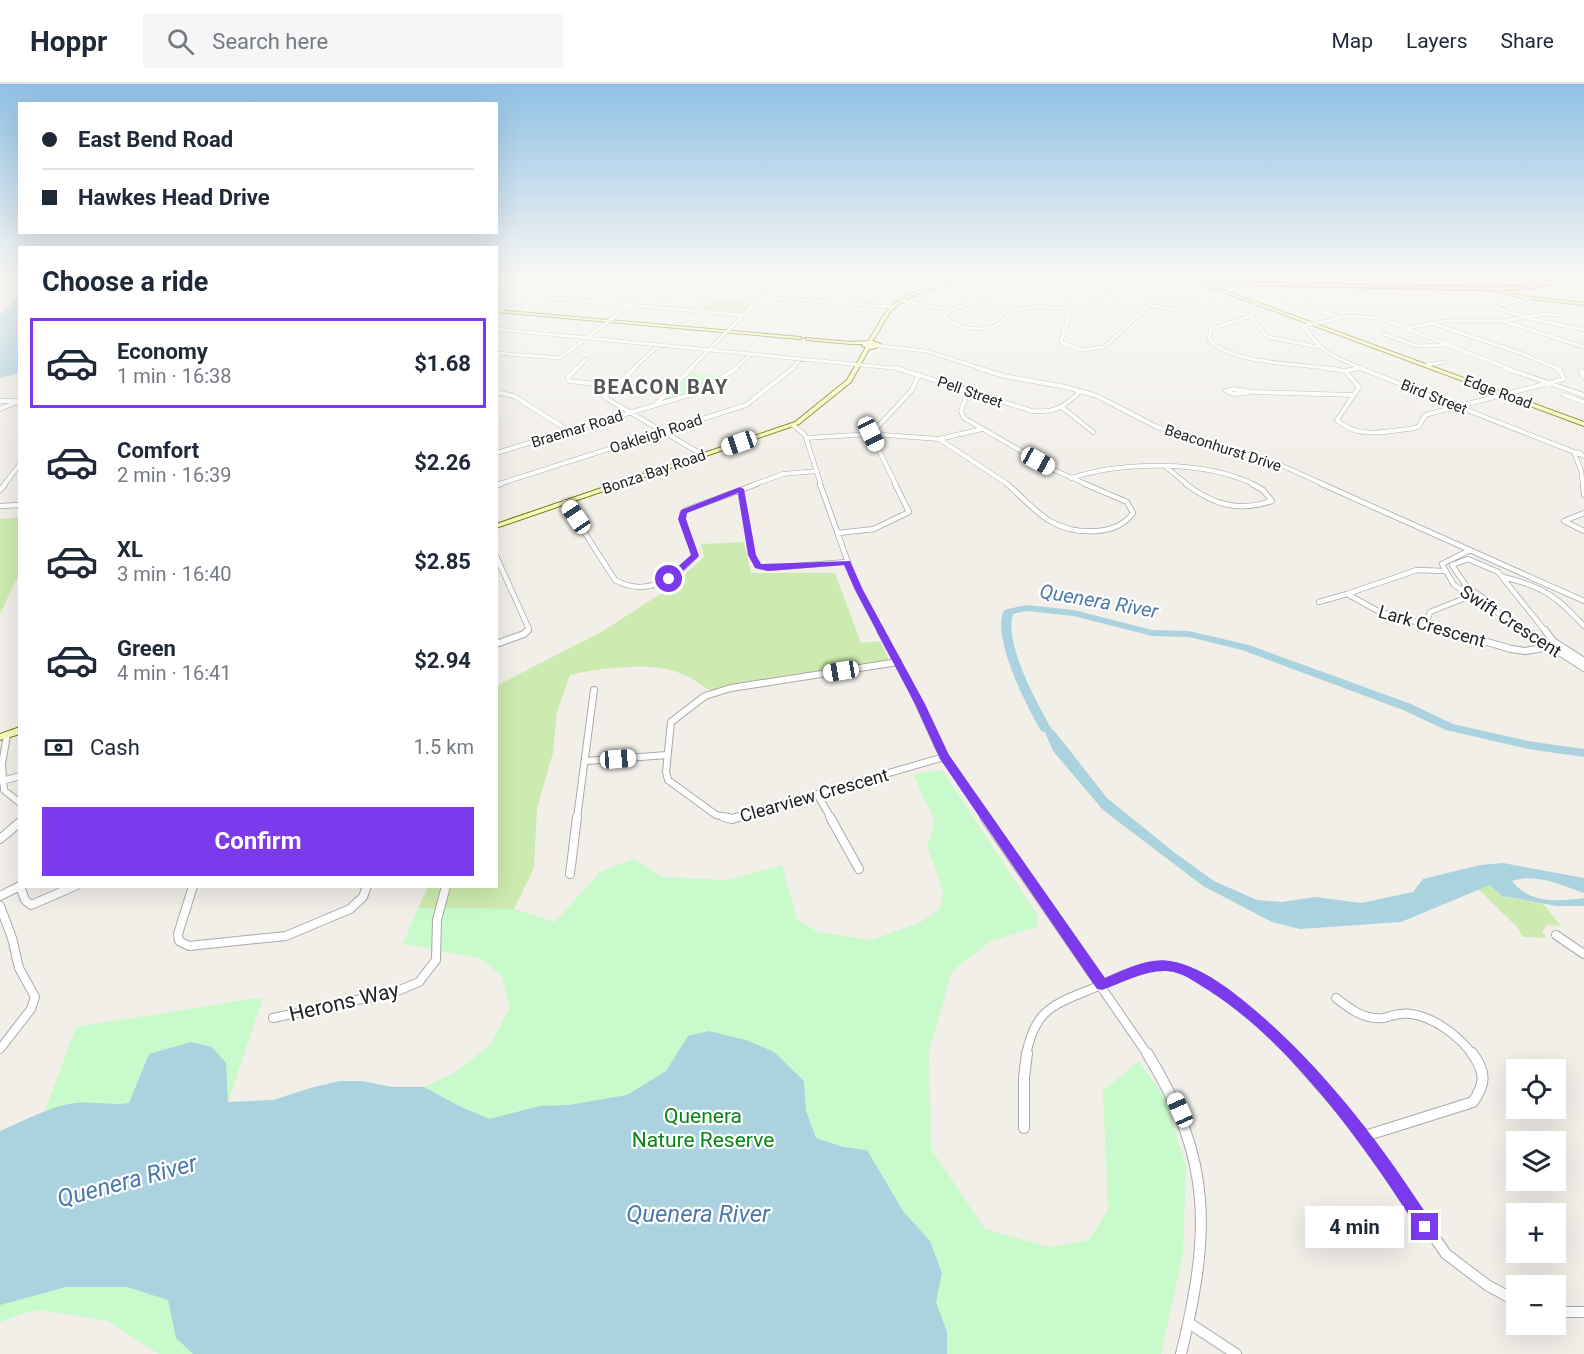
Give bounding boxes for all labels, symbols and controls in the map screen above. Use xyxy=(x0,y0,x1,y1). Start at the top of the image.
search box xyxy=(143,14,563,68)
text: Hoppr xyxy=(30,25,107,58)
icon: search xyxy=(164,25,197,58)
text: Search here xyxy=(212,29,328,54)
text: Map xyxy=(1331,29,1373,53)
text: Layers xyxy=(1406,29,1467,53)
text: Share xyxy=(1500,29,1554,53)
text: East Bend Road xyxy=(78,127,233,152)
text: Hawkes Head Drive xyxy=(78,185,270,210)
text: Choose a ride xyxy=(42,266,208,298)
icon: car xyxy=(45,336,99,390)
text: Economy xyxy=(117,339,208,364)
text: $1.68 xyxy=(414,351,471,376)
text: 1 min · 16:38 xyxy=(117,364,232,388)
street label: Edge Road xyxy=(1461,371,1535,413)
street label: Pell Street xyxy=(935,372,1005,412)
district label: BEACON BAY xyxy=(593,375,729,399)
street label: Bird Street xyxy=(1398,376,1470,418)
street label: Braemar Road xyxy=(529,407,625,451)
street label: Oakleigh Road xyxy=(607,411,705,457)
car xyxy=(855,414,887,454)
street label: Beaconhurst Drive xyxy=(1162,421,1284,475)
car xyxy=(719,429,759,457)
icon: car xyxy=(45,435,99,489)
text: Comfort xyxy=(117,438,199,463)
car xyxy=(1018,444,1058,478)
street label: Bonza Bay Road xyxy=(600,446,708,498)
text: $2.26 xyxy=(414,450,471,475)
text: 2 min · 16:39 xyxy=(117,463,232,487)
car xyxy=(558,497,594,537)
icon: car xyxy=(45,534,99,588)
text: XL xyxy=(117,537,143,562)
text: $2.85 xyxy=(414,549,471,574)
text: 3 min · 16:40 xyxy=(117,562,232,586)
route start xyxy=(655,565,682,592)
water label: Quenera River xyxy=(1038,579,1161,623)
street label: Swift Crescent xyxy=(1456,580,1566,662)
street label: Lark Crescent xyxy=(1376,601,1488,651)
icon: car xyxy=(45,633,99,687)
text: Green xyxy=(117,636,176,661)
text: $2.94 xyxy=(414,648,471,673)
car xyxy=(822,659,860,683)
text: 4 min · 16:41 xyxy=(117,661,232,685)
icon: cash xyxy=(42,731,75,764)
text: Cash xyxy=(90,735,140,760)
text: 1.5 km xyxy=(414,735,474,759)
car xyxy=(599,749,637,769)
street label: Clearview Crescent xyxy=(737,764,891,826)
button: Confirm xyxy=(42,807,474,876)
street label: Herons Way xyxy=(287,978,401,1026)
map controls xyxy=(1506,1059,1566,1335)
button: locate xyxy=(1506,1059,1566,1119)
car xyxy=(1164,1090,1196,1130)
park label: Quenera Nature Reserve xyxy=(632,1104,774,1152)
button: layers xyxy=(1506,1131,1566,1191)
water label: Quenera River xyxy=(54,1149,201,1213)
water label: Quenera River xyxy=(626,1200,771,1228)
button: + xyxy=(1506,1203,1566,1263)
callout: 4 min xyxy=(1305,1206,1404,1248)
route end xyxy=(1411,1213,1438,1240)
text: 4 min xyxy=(1329,1215,1380,1239)
button: − xyxy=(1506,1275,1566,1335)

